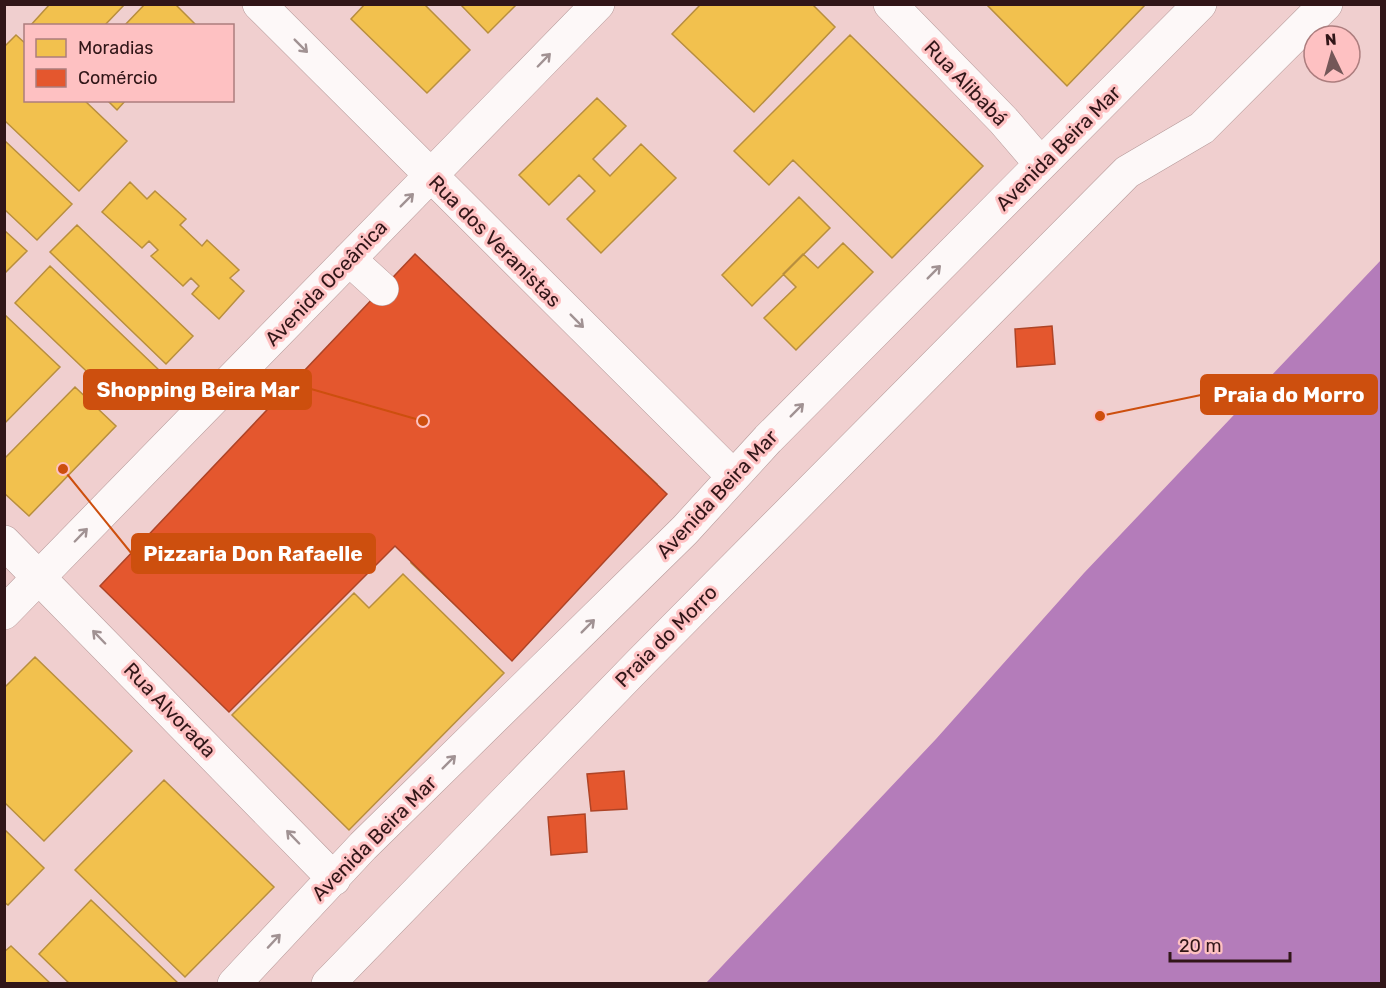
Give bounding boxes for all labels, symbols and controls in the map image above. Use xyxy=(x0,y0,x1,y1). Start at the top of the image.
legend xyxy=(24,24,234,102)
north arrow xyxy=(1302,24,1362,84)
text: N xyxy=(1324,30,1337,50)
street label: Rua Alibabá xyxy=(919,35,1013,131)
text: Moradias xyxy=(78,37,153,59)
one-way arrow xyxy=(293,39,308,53)
one-way arrow xyxy=(536,53,551,68)
text: Comércio xyxy=(78,67,158,89)
street label: Avenida Beira Mar xyxy=(991,80,1126,215)
street label: Rua dos Veranistas xyxy=(424,170,566,312)
one-way arrow xyxy=(400,192,415,207)
street label: Avenida Oceânica xyxy=(260,215,392,351)
one-way arrow xyxy=(927,265,942,280)
one-way arrow xyxy=(569,314,584,328)
callout: Shopping Beira Mar xyxy=(84,370,311,409)
callout: Praia do Morro xyxy=(1201,375,1377,414)
text: Shopping Beira Mar xyxy=(97,377,300,402)
text: Praia do Morro xyxy=(1213,382,1365,407)
one-way arrow xyxy=(789,403,804,418)
street label: Avenida Beira Mar xyxy=(651,425,783,563)
one-way arrow xyxy=(74,528,88,543)
callout: Pizzaria Don Rafaelle xyxy=(132,534,375,573)
text: Pizzaria Don Rafaelle xyxy=(143,541,363,566)
street label: Praia do Morro xyxy=(610,580,722,692)
one-way arrow xyxy=(580,618,595,633)
one-way arrow xyxy=(91,630,106,645)
street label: Rua Alvorada xyxy=(119,658,221,762)
one-way arrow xyxy=(441,755,456,770)
street label: Avenida Beira Mar xyxy=(307,770,442,905)
one-way arrow xyxy=(286,829,301,844)
scale bar xyxy=(1170,925,1290,963)
one-way arrow xyxy=(267,933,281,948)
text: 20 m xyxy=(1179,935,1221,957)

